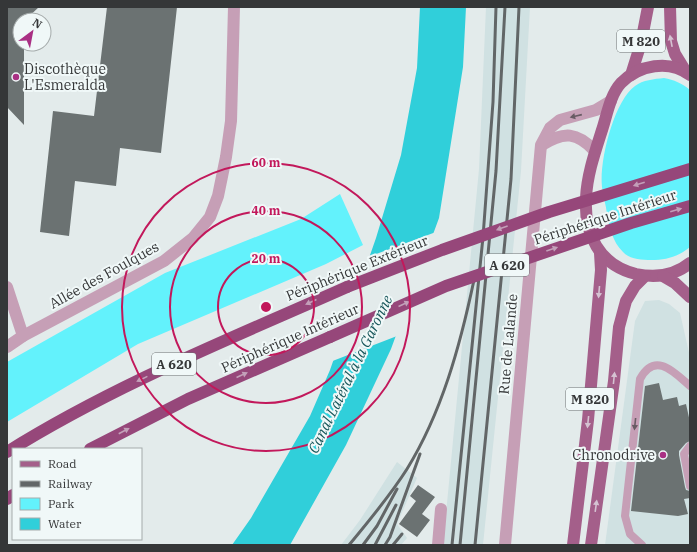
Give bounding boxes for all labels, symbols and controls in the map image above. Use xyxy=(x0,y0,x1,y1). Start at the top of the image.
north arrow xyxy=(12,12,52,52)
text: N xyxy=(30,15,45,32)
road number: M 820 xyxy=(617,30,665,52)
one-way arrow xyxy=(668,35,674,48)
place label: Discothèque L'Esmeralda xyxy=(24,60,106,94)
marker: Discothèque L'Esmeralda xyxy=(11,72,21,82)
one-way arrow xyxy=(570,114,582,120)
text: 60 m xyxy=(252,155,281,170)
one-way arrow xyxy=(633,181,645,187)
street label: Périphérique Intérieur xyxy=(531,185,679,249)
text: 40 m xyxy=(252,203,281,218)
one-way arrow xyxy=(670,207,682,213)
one-way arrow xyxy=(496,226,508,232)
street label: Périphérique Extérieur xyxy=(283,231,432,305)
street label: Allée des Foulques xyxy=(46,237,162,313)
one-way arrow xyxy=(546,246,558,252)
text: 20 m xyxy=(252,251,281,266)
road number: A 620 xyxy=(485,254,529,276)
one-way arrow xyxy=(596,286,603,298)
water label: Canal Latéral à la Garonne xyxy=(303,292,397,456)
street label: Rue de Lalande xyxy=(495,293,521,395)
street label: Périphérique Intérieur xyxy=(218,299,362,377)
centre of rings xyxy=(259,300,273,314)
one-way arrow xyxy=(305,300,317,306)
one-way arrow xyxy=(398,301,409,307)
road number: A 620 xyxy=(152,353,196,375)
one-way arrow xyxy=(236,372,247,378)
one-way arrow xyxy=(611,372,618,384)
one-way arrow xyxy=(136,376,147,382)
road number: M 820 xyxy=(566,388,614,410)
one-way arrow xyxy=(585,416,591,428)
one-way arrow xyxy=(632,418,638,430)
one-way arrow xyxy=(118,427,130,434)
place label: Chronodrive xyxy=(572,446,655,464)
legend xyxy=(12,448,142,540)
marker: Chronodrive xyxy=(658,450,668,460)
text: Road xyxy=(48,456,77,471)
text: Railway xyxy=(48,476,93,491)
text: Park xyxy=(48,496,74,511)
one-way arrow xyxy=(593,500,599,513)
text: Water xyxy=(48,516,82,531)

